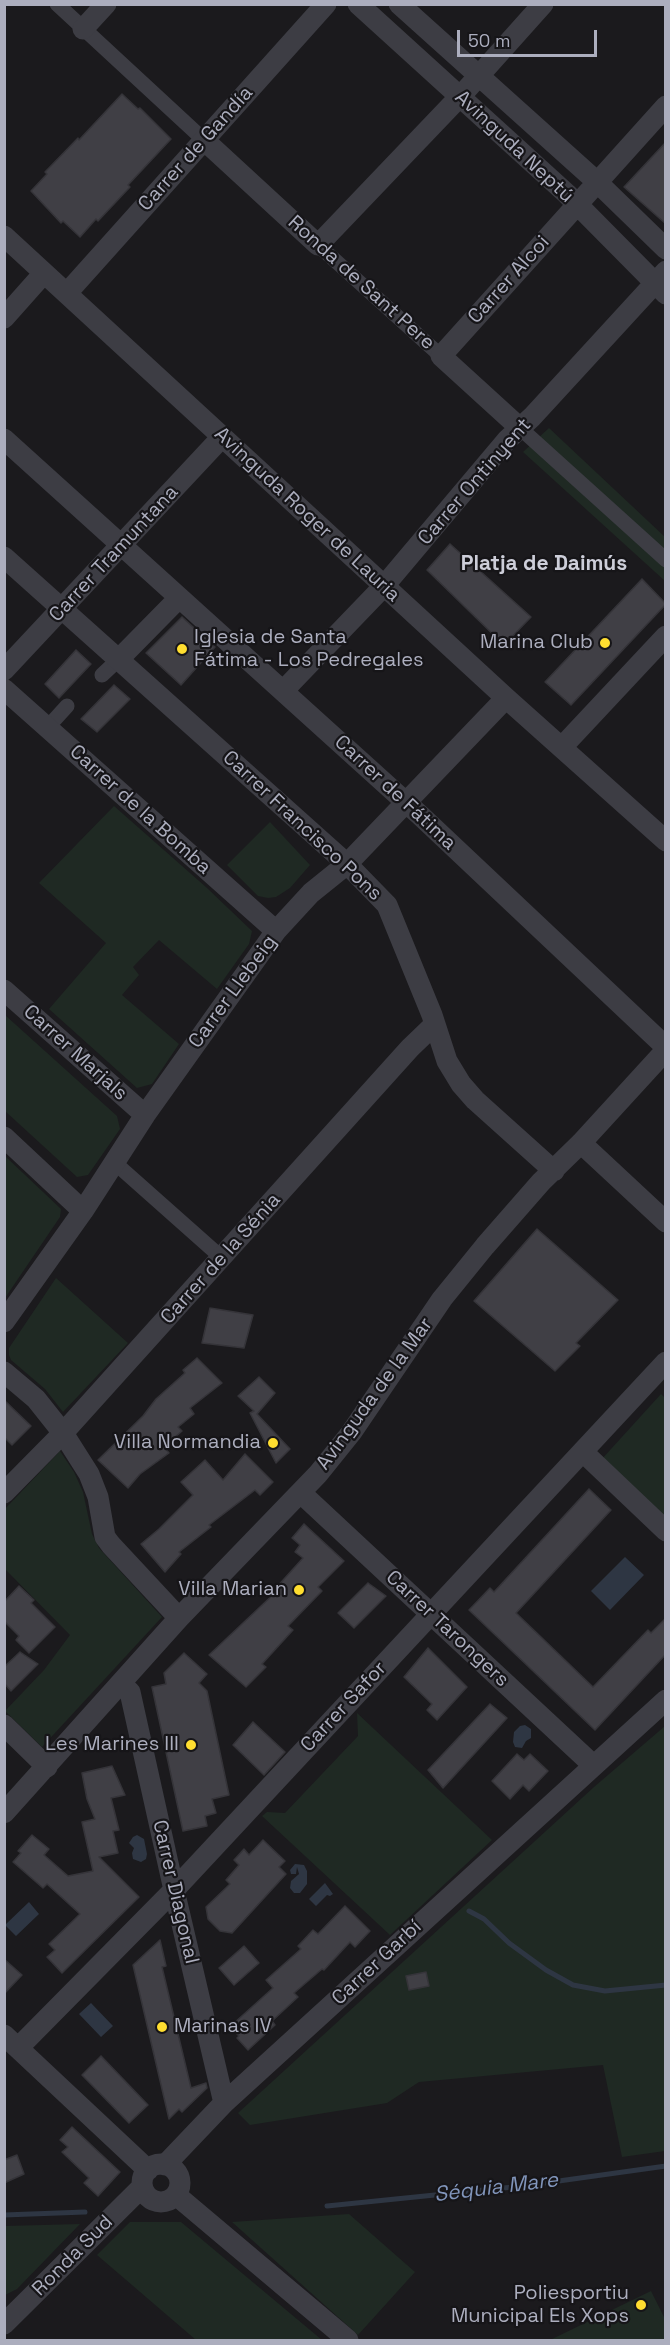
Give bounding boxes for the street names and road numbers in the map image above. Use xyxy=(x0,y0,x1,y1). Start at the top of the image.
street label: Carrer de Gandía xyxy=(134,82,258,216)
street label: Avinguda Neptú xyxy=(450,86,578,208)
street label: Ronda de Sant Pere xyxy=(283,211,439,355)
street label: Carrer Alcoi xyxy=(463,231,555,329)
street label: Carrer Ontinyent xyxy=(413,414,537,550)
street label: Avinguda Roger de Lauria xyxy=(209,423,405,607)
street label: Carrer Tramuntana xyxy=(44,481,184,627)
street label: Carrer de Fátima xyxy=(329,730,461,856)
street label: Carrer de la Bomba xyxy=(64,740,216,880)
street label: Carrer Francisco Pons xyxy=(217,746,387,906)
street label: Carrer Llebeig xyxy=(184,931,282,1053)
street label: Carrer Marjals xyxy=(18,1000,132,1106)
street label: Carrer de la Sénia xyxy=(156,1189,286,1329)
street label: Avinguda de la Mar xyxy=(312,1313,438,1475)
street label: Carrer Tarongers xyxy=(381,1566,513,1692)
street label: Carrer Safor xyxy=(296,1657,392,1757)
street label: Carrer Diagonal xyxy=(147,1818,203,1966)
street label: Carrer Garbí xyxy=(327,1915,427,2011)
street label: Ronda Sud xyxy=(28,2211,118,2301)

